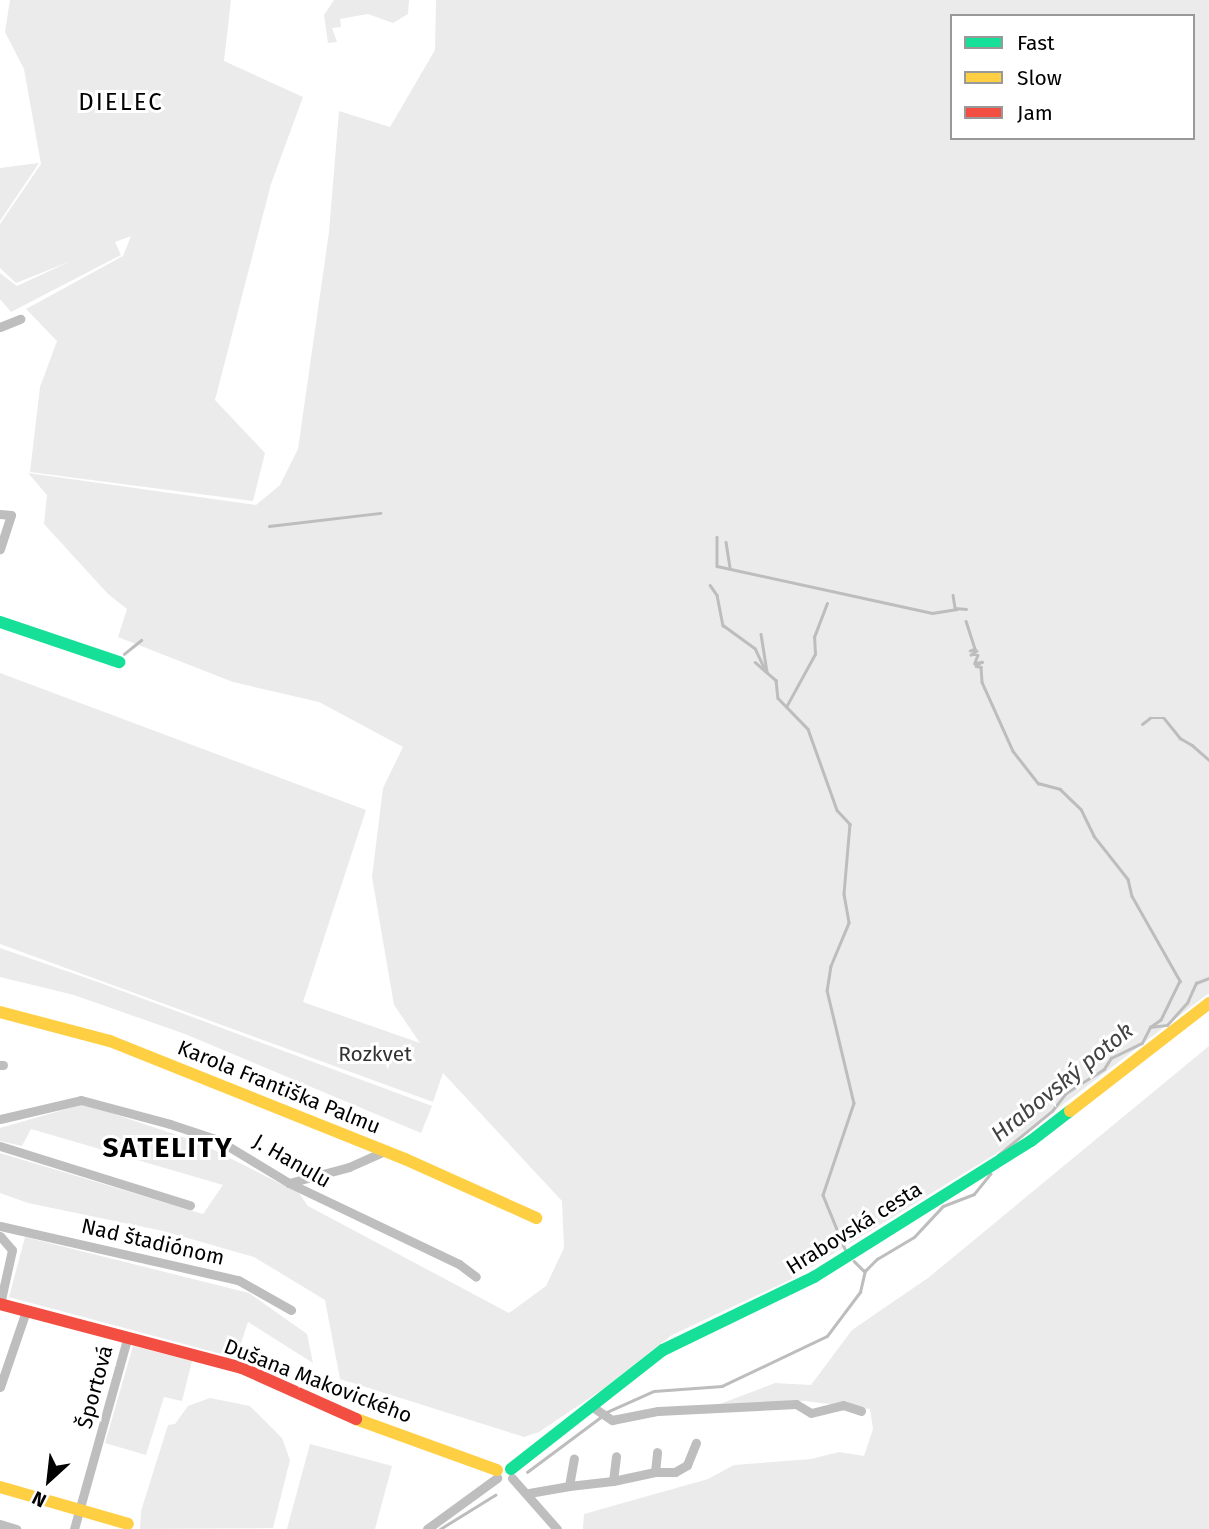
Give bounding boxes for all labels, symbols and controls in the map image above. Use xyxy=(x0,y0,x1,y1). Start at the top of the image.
legend xyxy=(950,14,1195,140)
text: Fast xyxy=(1017,30,1055,56)
text: Slow xyxy=(1017,65,1062,91)
district label: DIELEC xyxy=(79,89,163,117)
text: Jam xyxy=(1017,100,1053,126)
water label: Hrabovský potok xyxy=(985,1016,1139,1148)
street label: Karola Františka Palmu xyxy=(174,1035,384,1139)
park label: Rozkvet xyxy=(338,1041,412,1067)
street label: J. Hanulu xyxy=(249,1129,335,1193)
district label: SATELITY xyxy=(103,1131,233,1165)
street label: Hrabovská cesta xyxy=(782,1176,926,1280)
street label: Nad štadiónom xyxy=(79,1213,227,1271)
street label: Dušana Makovického xyxy=(220,1334,416,1428)
street label: Športová xyxy=(72,1343,118,1431)
north arrow xyxy=(14,1445,84,1515)
text: N xyxy=(28,1486,50,1512)

